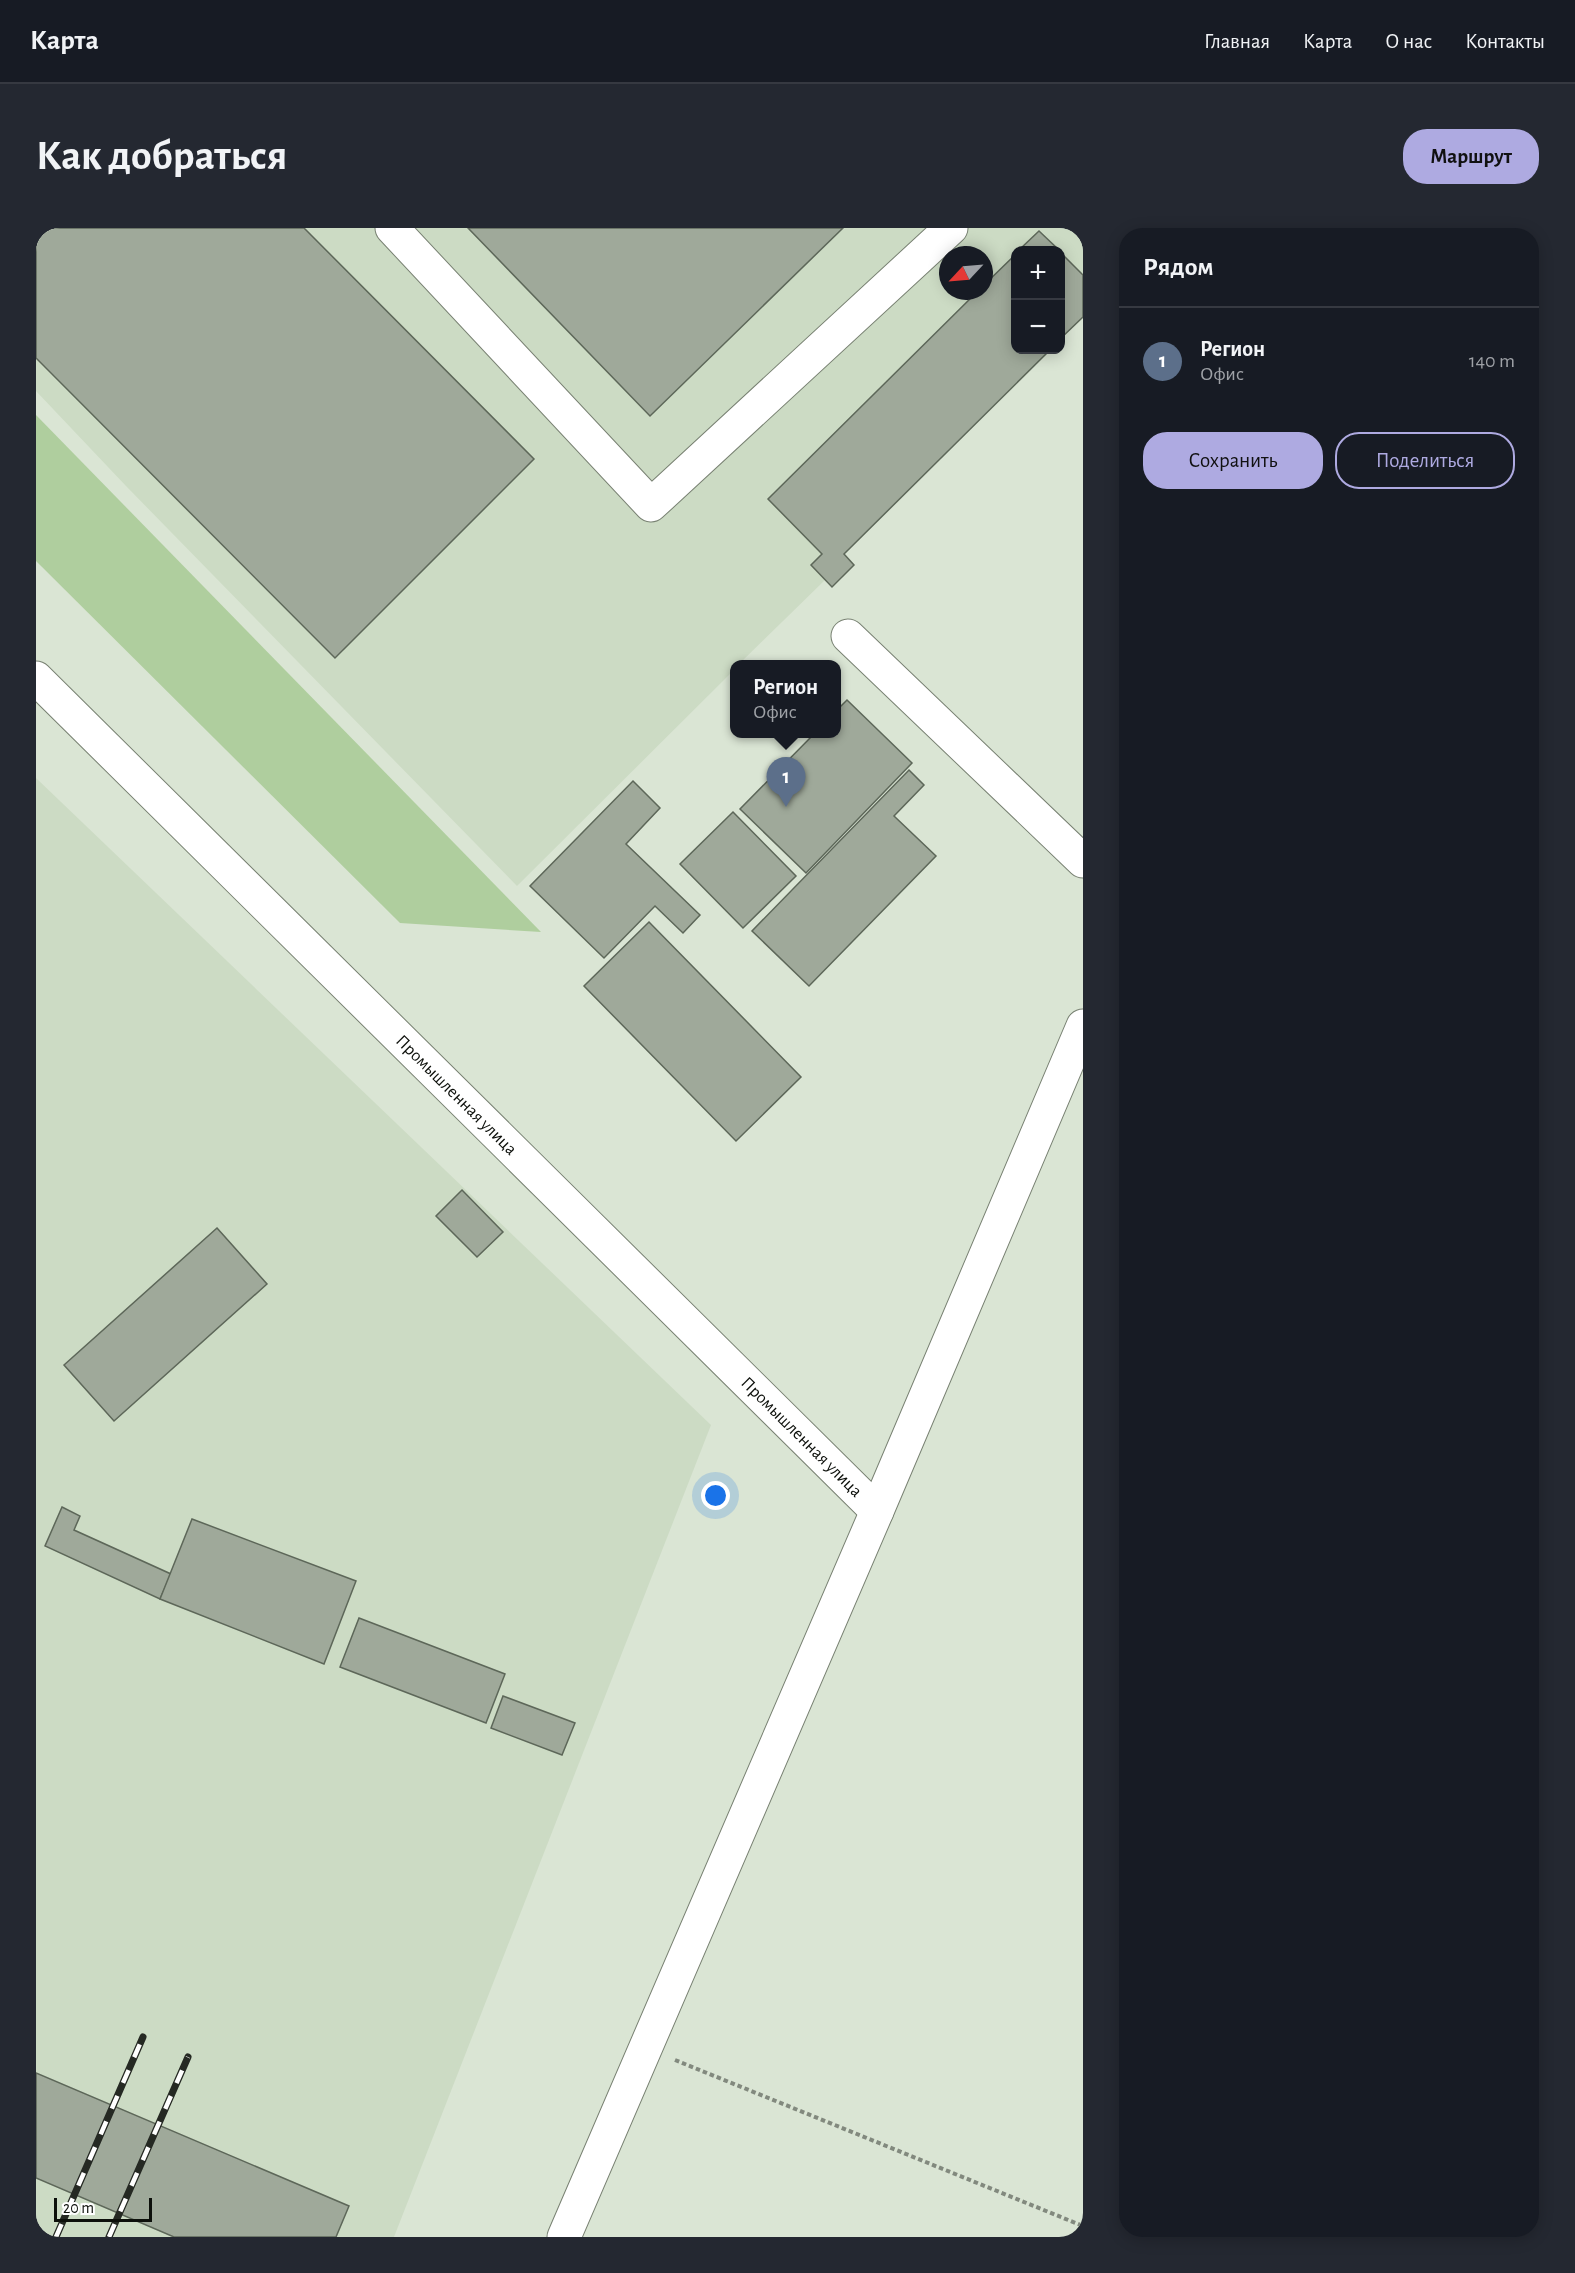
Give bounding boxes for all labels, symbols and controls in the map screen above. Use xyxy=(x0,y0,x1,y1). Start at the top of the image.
text: Карта xyxy=(30,27,99,55)
text: Главная xyxy=(1204,31,1270,52)
text: Карта xyxy=(1303,31,1352,52)
text: О нас xyxy=(1385,31,1432,52)
text: Контакты xyxy=(1465,31,1545,52)
button: Маршрут xyxy=(1403,129,1539,184)
text: Как добраться xyxy=(36,135,287,177)
north arrow xyxy=(939,246,993,300)
map controls xyxy=(1011,246,1065,354)
button: + xyxy=(1011,246,1065,300)
text: Рядом xyxy=(1143,254,1214,280)
button: − xyxy=(1011,300,1065,354)
text: Регион xyxy=(1200,338,1265,360)
text: 1 xyxy=(1159,351,1166,371)
text: 140 m xyxy=(1469,351,1515,371)
text: Офис xyxy=(1200,364,1244,384)
button: Сохранить xyxy=(1143,432,1323,489)
button: Поделиться xyxy=(1335,432,1515,489)
popup xyxy=(730,660,841,738)
text: Регион xyxy=(753,676,818,698)
text: Офис xyxy=(753,702,797,722)
pin: 1 xyxy=(766,758,806,807)
street label: Промышленная улица xyxy=(392,1032,520,1159)
street label: Промышленная улица xyxy=(737,1374,865,1501)
your location xyxy=(701,1481,730,1510)
scale bar xyxy=(54,2195,152,2222)
text: 20 m xyxy=(63,2200,94,2216)

